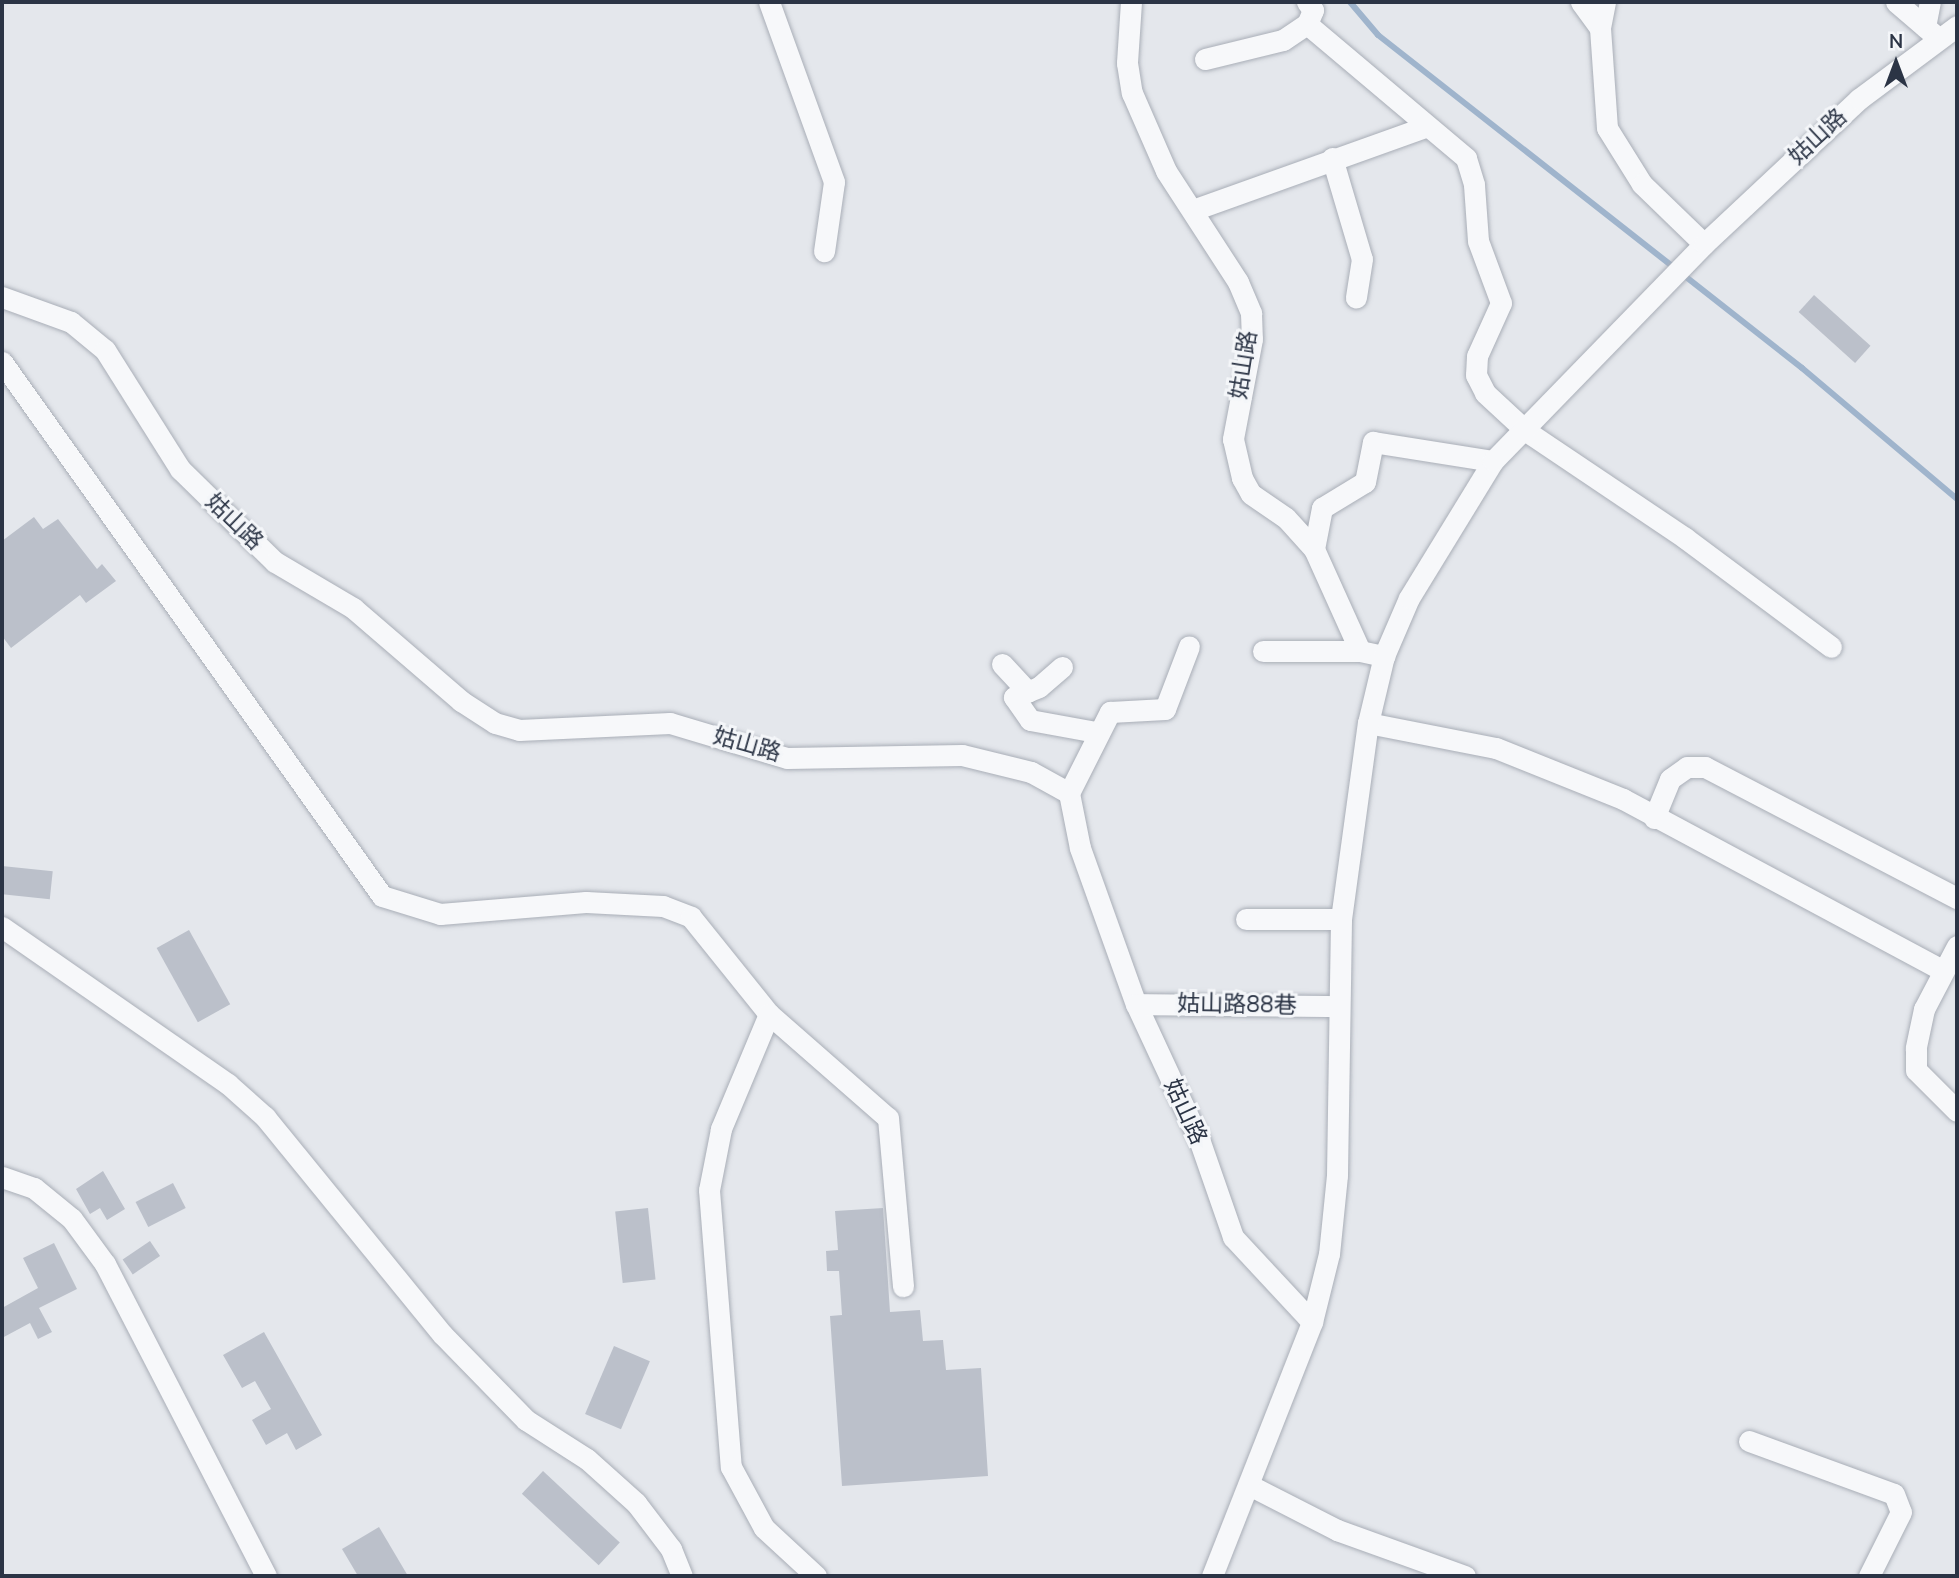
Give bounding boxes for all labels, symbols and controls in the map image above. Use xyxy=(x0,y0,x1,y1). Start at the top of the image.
north arrow xyxy=(1861,28,1931,98)
text: N xyxy=(1889,29,1903,55)
street label: 姑山路 xyxy=(1783,103,1853,171)
street label: 姑山路 xyxy=(1225,329,1263,401)
street label: 姑山路 xyxy=(200,488,268,556)
street label: 姑山路 xyxy=(710,722,784,768)
street label: 姑山路88巷 xyxy=(1177,990,1297,1020)
street label: 姑山路 xyxy=(1158,1075,1212,1149)

